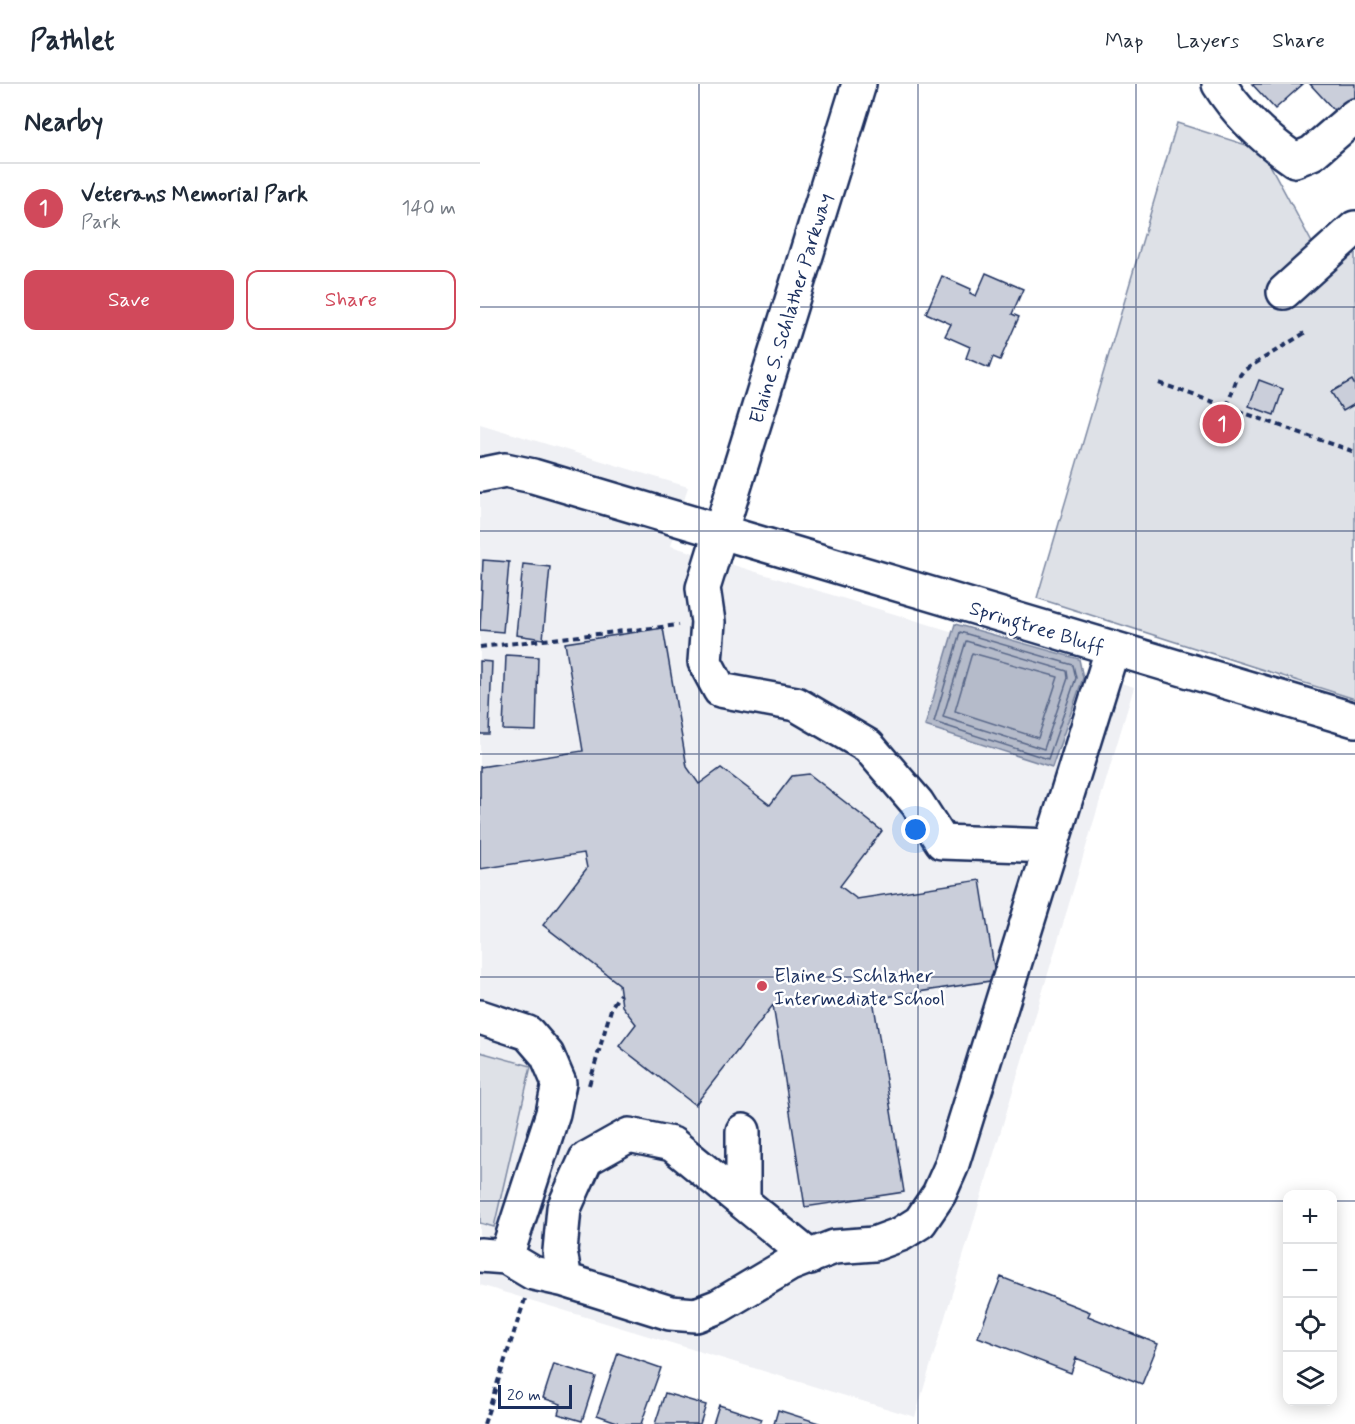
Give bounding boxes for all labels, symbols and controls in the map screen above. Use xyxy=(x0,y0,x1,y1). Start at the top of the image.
text: Pathlet xyxy=(30,23,114,60)
text: Map xyxy=(1105,27,1143,55)
text: Layers xyxy=(1176,27,1239,55)
text: Share xyxy=(1272,27,1325,55)
text: Nearby xyxy=(24,106,103,140)
text: Veterans Memorial Park xyxy=(81,181,308,209)
street label: Elaine S. Schlather Parkway xyxy=(743,190,839,427)
text: 1 xyxy=(39,195,48,222)
text: 140 m xyxy=(402,195,456,222)
text: Park xyxy=(81,209,121,236)
button: Save xyxy=(24,270,234,330)
button: Share xyxy=(246,270,456,330)
pin: 1 xyxy=(1202,402,1242,446)
street label: Springtree Bluff xyxy=(965,595,1107,664)
your location xyxy=(901,815,930,844)
place label: Elaine S. Schlather Intermediate School xyxy=(774,963,945,1013)
marker: Elaine S. Schlather Intermediate School xyxy=(755,979,769,993)
map controls xyxy=(1283,1190,1337,1406)
button: + xyxy=(1283,1190,1337,1244)
button: − xyxy=(1283,1244,1337,1298)
button: locate xyxy=(1283,1298,1337,1352)
button: layers xyxy=(1283,1352,1337,1406)
scale bar xyxy=(498,1382,572,1410)
text: 20 m xyxy=(507,1385,541,1406)

